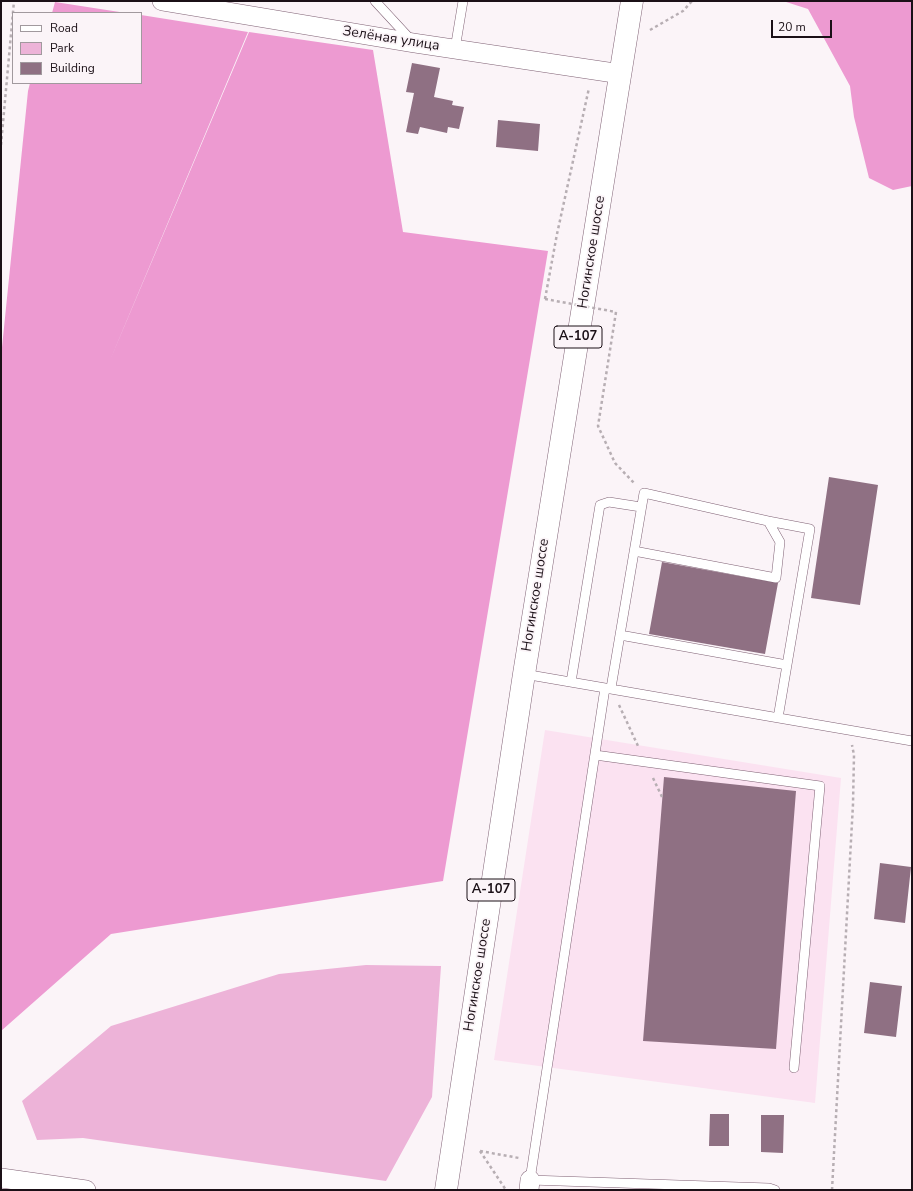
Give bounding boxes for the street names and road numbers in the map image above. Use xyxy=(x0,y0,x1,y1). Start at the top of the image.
street label: Зелёная улица xyxy=(341,23,441,55)
street label: Ногинское шоссе xyxy=(575,194,609,310)
road number: А-107 xyxy=(554,326,602,348)
street label: Ногинское шоссе xyxy=(519,537,553,653)
road number: А-107 xyxy=(467,879,515,901)
street label: Ногинское шоссе xyxy=(461,917,495,1033)

